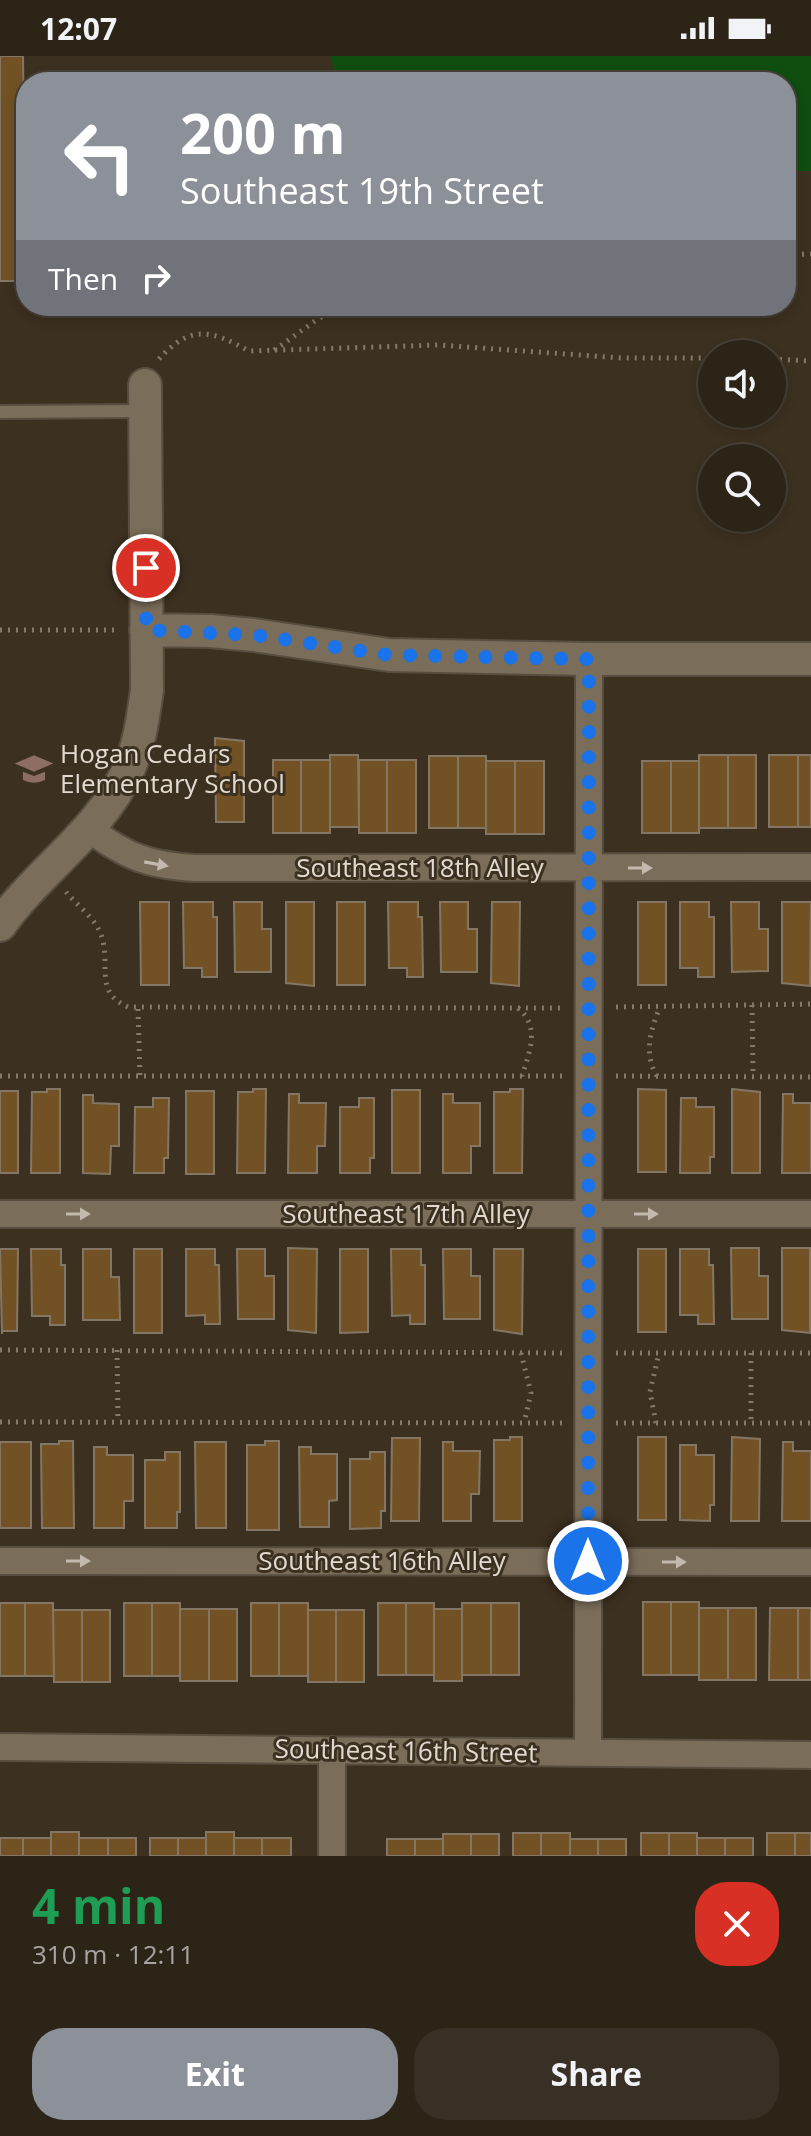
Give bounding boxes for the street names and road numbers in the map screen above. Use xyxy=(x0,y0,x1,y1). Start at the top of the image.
street label: Southeast 18th Alley xyxy=(296,849,545,885)
street label: Southeast 17th Alley xyxy=(282,1195,531,1231)
street label: Southeast 16th Alley xyxy=(258,1542,507,1578)
street label: Southeast 16th Street xyxy=(274,1730,538,1770)

